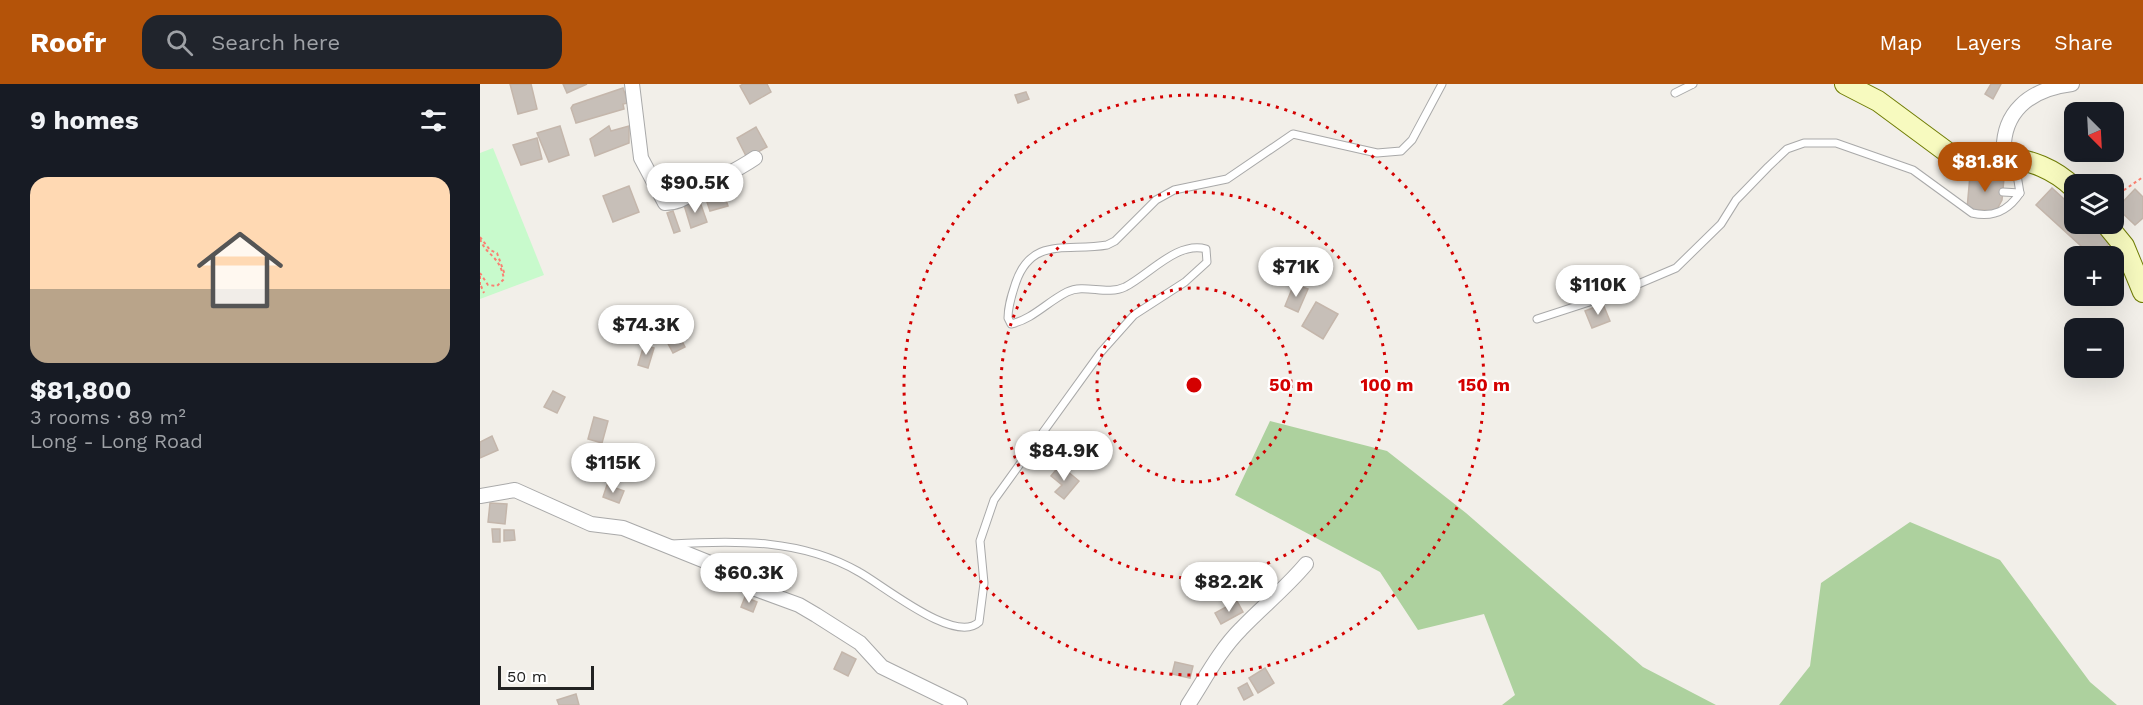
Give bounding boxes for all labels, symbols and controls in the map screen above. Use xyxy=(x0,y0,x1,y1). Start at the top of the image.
search box xyxy=(142,15,562,69)
text: Roofr xyxy=(30,26,106,59)
icon: search xyxy=(163,26,196,59)
text: Search here xyxy=(211,30,340,55)
text: Map xyxy=(1879,30,1922,55)
text: Layers xyxy=(1955,30,2021,55)
text: Share xyxy=(2054,30,2113,55)
north arrow xyxy=(2064,102,2124,162)
map controls xyxy=(2064,102,2124,378)
icon: filters xyxy=(417,104,450,137)
text: 9 homes xyxy=(30,105,139,135)
pin: $81.8K xyxy=(1936,142,2034,193)
text: $81.8K xyxy=(1952,149,2018,173)
pin: $90.5K xyxy=(646,163,744,214)
text: $90.5K xyxy=(660,170,730,194)
button: layers xyxy=(2064,174,2124,234)
icon: home xyxy=(186,216,294,324)
button: + xyxy=(2064,246,2124,306)
pin: $71K xyxy=(1260,247,1332,298)
text: $71K xyxy=(1272,254,1320,278)
pin: $110K xyxy=(1556,265,1640,316)
text: $110K xyxy=(1570,272,1626,296)
pin: $74.3K xyxy=(597,305,695,356)
text: $74.3K xyxy=(612,312,680,336)
button: − xyxy=(2064,318,2124,378)
text: 50 m xyxy=(1269,374,1313,395)
text: 100 m xyxy=(1360,374,1414,395)
text: 150 m xyxy=(1458,374,1510,395)
text: $81,800 xyxy=(30,375,132,405)
centre of rings xyxy=(1184,375,1204,395)
text: 3 rooms · 89 m² xyxy=(30,405,186,429)
text: Long - Long Road xyxy=(30,429,203,453)
pin: $84.9K xyxy=(1015,431,1113,482)
text: $84.9K xyxy=(1029,438,1099,462)
pin: $115K xyxy=(571,443,655,494)
text: $115K xyxy=(585,450,641,474)
pin: $60.3K xyxy=(700,553,798,604)
text: $60.3K xyxy=(714,560,784,584)
pin: $82.2K xyxy=(1180,562,1278,613)
text: $82.2K xyxy=(1195,569,1263,593)
scale bar xyxy=(498,663,594,690)
text: 50 m xyxy=(507,667,547,686)

